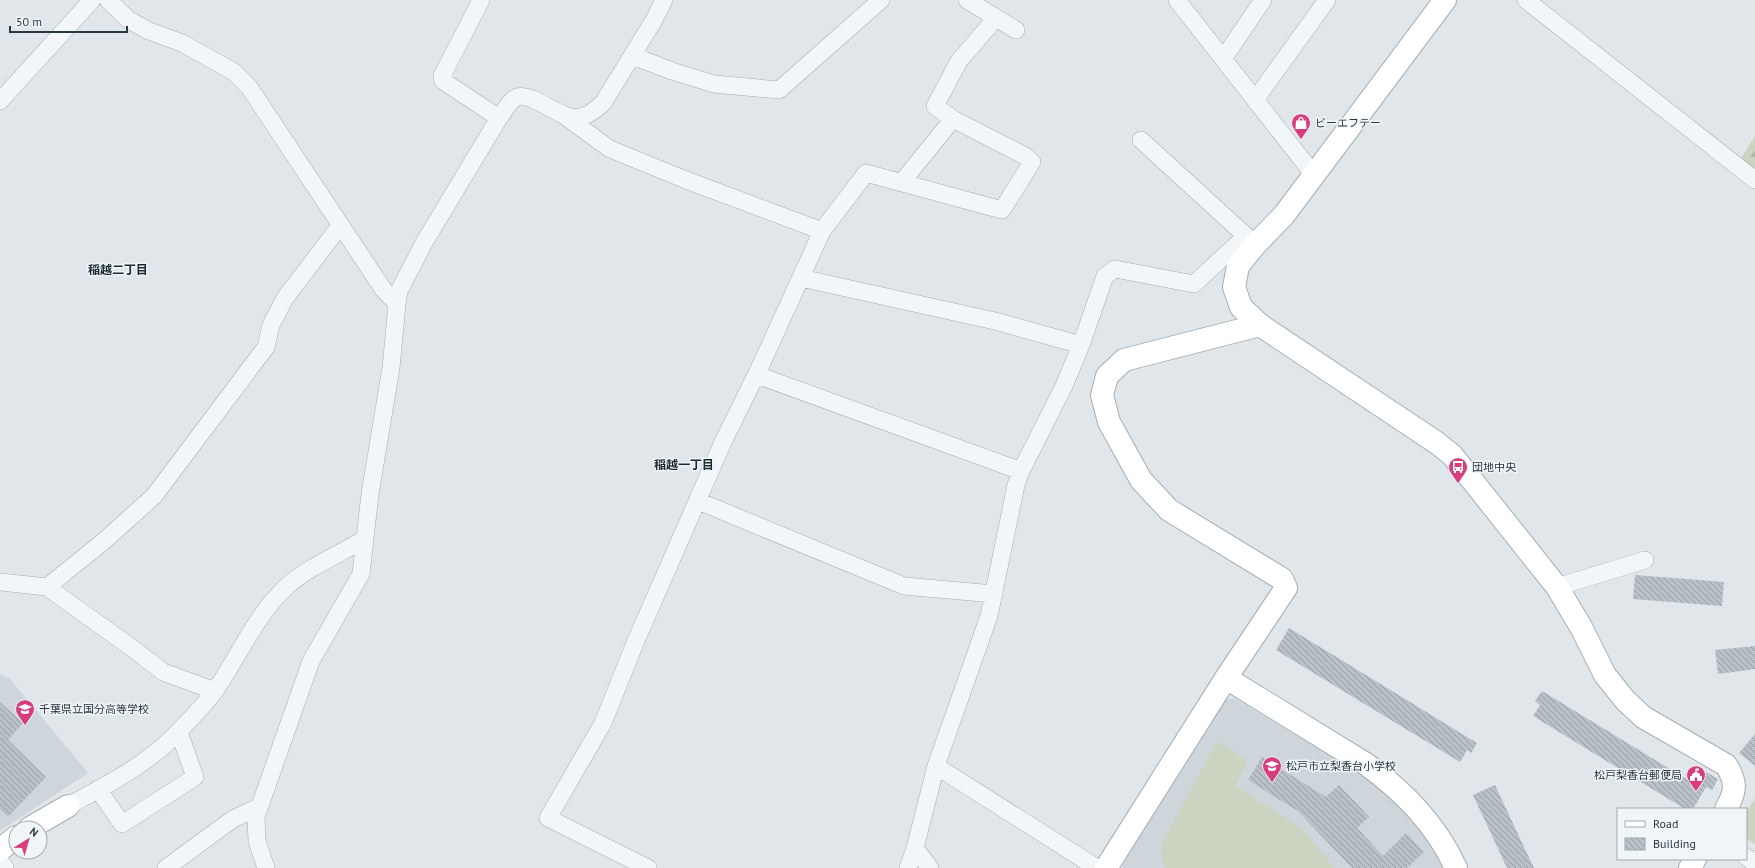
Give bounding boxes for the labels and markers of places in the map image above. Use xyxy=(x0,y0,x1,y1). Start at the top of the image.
shop icon: ビーエフテー xyxy=(1290,112,1312,140)
place label: ビーエフテー xyxy=(1315,116,1381,130)
bus stop icon: 団地中央 xyxy=(1447,456,1469,484)
place label: 団地中央 xyxy=(1472,460,1517,474)
school or university icon: 千葉県立国分高等学校 xyxy=(14,698,36,726)
place label: 千葉県立国分高等学校 xyxy=(39,702,149,716)
school or university icon: 松戸市立梨香台小学校 xyxy=(1261,755,1283,783)
place label: 松戸市立梨香台小学校 xyxy=(1286,759,1396,773)
public building icon: 松戸梨香台郵便局 xyxy=(1685,764,1707,792)
place label: 松戸梨香台郵便局 xyxy=(1594,768,1682,782)

